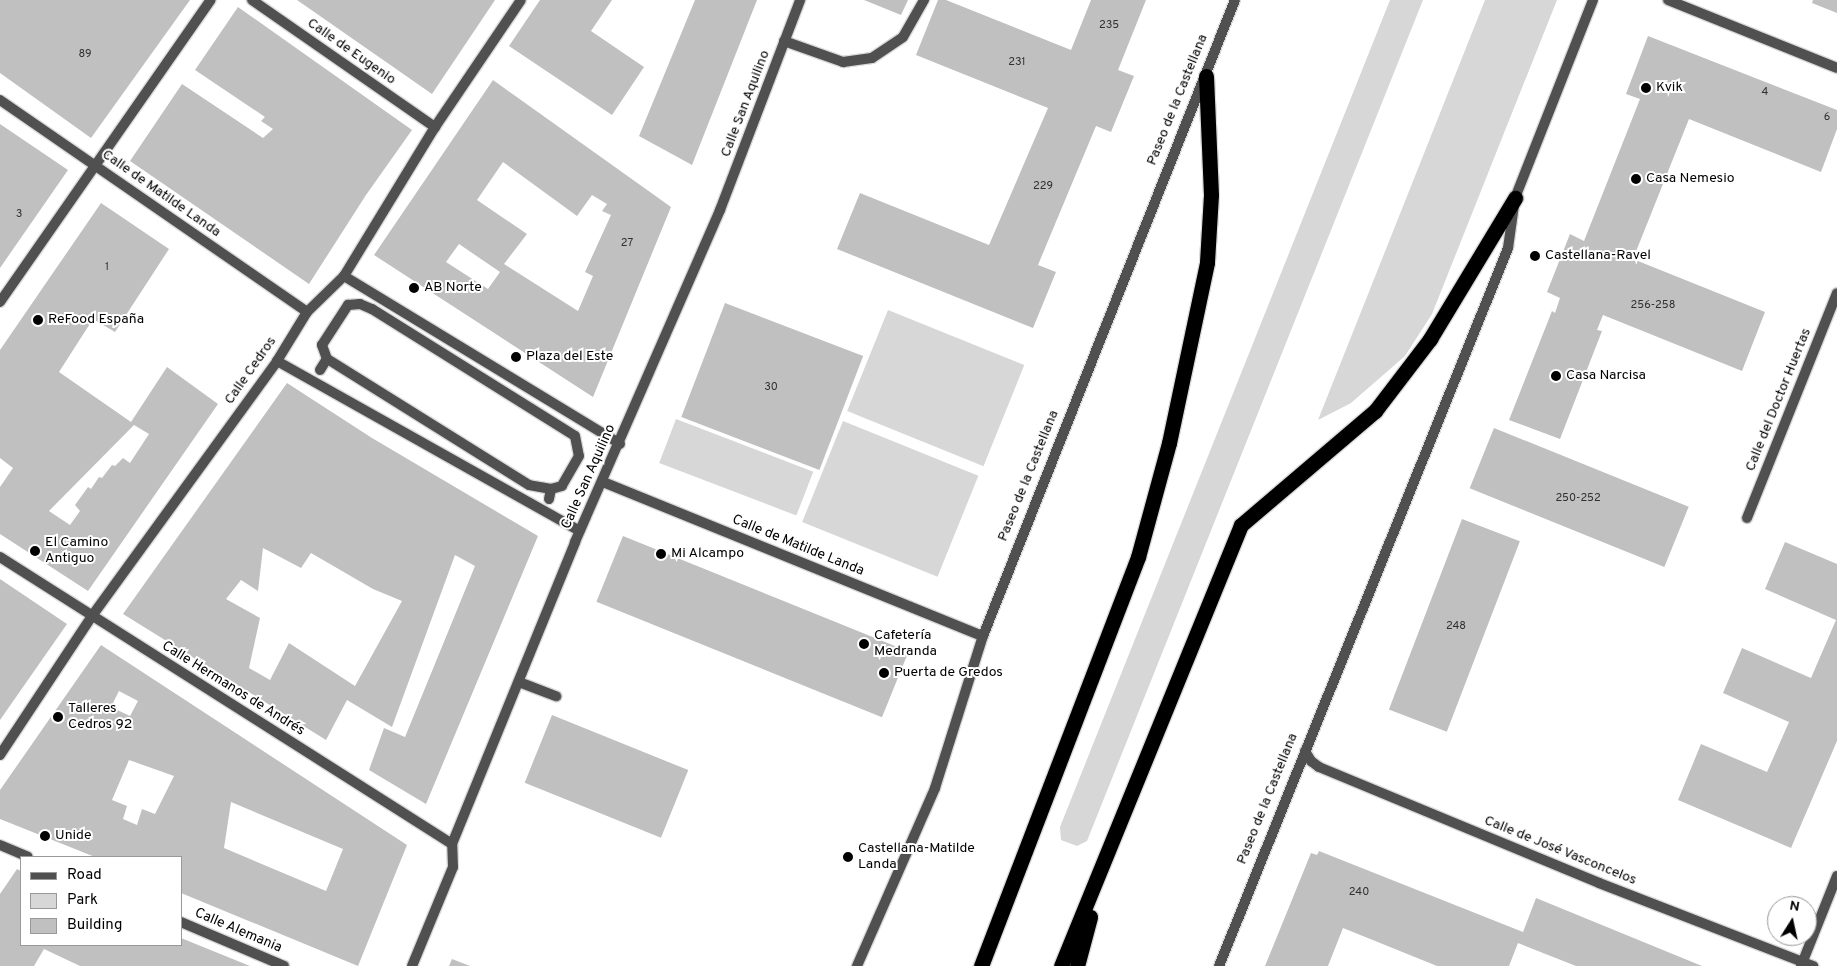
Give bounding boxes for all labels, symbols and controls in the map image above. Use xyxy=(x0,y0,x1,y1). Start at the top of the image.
street label: Calle de Eugenio xyxy=(304,15,398,89)
house number: 235 xyxy=(1099,18,1119,32)
street label: Paseo de la Castellana xyxy=(1144,32,1212,168)
house number: 89 xyxy=(78,47,92,61)
street label: Calle San Aquilino xyxy=(718,48,774,160)
house number: 231 xyxy=(1008,55,1026,69)
place label: Kvik xyxy=(1656,80,1683,96)
marker: Kvik xyxy=(1640,82,1652,94)
house number: 4 xyxy=(1762,85,1768,99)
house number: 6 xyxy=(1824,110,1830,124)
street label: Calle de Matilde Landa xyxy=(98,147,224,241)
place label: Casa Nemesio xyxy=(1646,171,1735,187)
marker: Casa Nemesio xyxy=(1630,173,1642,185)
house number: 229 xyxy=(1033,179,1053,193)
house number: 3 xyxy=(16,207,22,221)
house number: 27 xyxy=(621,236,633,250)
place label: Castellana-Ravel xyxy=(1545,248,1651,264)
marker: Castellana-Ravel xyxy=(1529,250,1541,262)
house number: 1 xyxy=(105,260,109,274)
place label: AB Norte xyxy=(424,280,482,296)
marker: AB Norte xyxy=(408,282,420,294)
house number: 256-258 xyxy=(1631,298,1675,312)
place label: ReFood España xyxy=(48,312,144,328)
marker: ReFood España xyxy=(32,314,44,326)
street label: Calle del Doctor Huertas xyxy=(1743,326,1815,474)
street label: Calle Cedros xyxy=(222,334,280,408)
place label: Plaza del Este xyxy=(526,349,613,365)
marker: Plaza del Este xyxy=(510,351,522,363)
place label: Casa Narcisa xyxy=(1566,368,1646,384)
marker: Casa Narcisa xyxy=(1550,370,1562,382)
house number: 30 xyxy=(764,380,778,394)
street label: Paseo de la Castellana xyxy=(995,408,1063,544)
street label: Calle San Aquilino xyxy=(558,422,620,532)
house number: 250-252 xyxy=(1555,491,1601,505)
street label: Calle de Matilde Landa xyxy=(730,512,866,580)
place label: El Camino Antiguo xyxy=(45,535,108,568)
marker: El Camino Antiguo xyxy=(29,545,41,557)
place label: Mi Alcampo xyxy=(671,546,745,562)
marker: Mi Alcampo xyxy=(655,548,667,560)
house number: 248 xyxy=(1446,619,1466,633)
place label: Cafetería Medranda xyxy=(874,628,937,660)
street label: Calle Hermanos de Andrés xyxy=(158,638,308,740)
marker: Cafetería Medranda xyxy=(858,638,870,650)
place label: Puerta de Gredos xyxy=(894,665,1003,681)
marker: Puerta de Gredos xyxy=(878,667,890,679)
place label: Talleres Cedros 92 xyxy=(68,701,132,734)
marker: Talleres Cedros 92 xyxy=(52,711,64,723)
street label: Paseo de la Castellana xyxy=(1234,731,1302,867)
street label: Calle de José Vasconcelos xyxy=(1481,813,1639,889)
place label: Unide xyxy=(55,828,91,844)
marker: Unide xyxy=(39,830,51,842)
place label: Castellana-Matilde Landa xyxy=(858,841,975,874)
marker: Castellana-Matilde Landa xyxy=(842,851,854,863)
legend xyxy=(20,856,182,946)
text: Road xyxy=(67,866,102,885)
house number: 240 xyxy=(1349,885,1369,899)
text: Park xyxy=(67,891,98,910)
north arrow xyxy=(1767,896,1817,946)
text: N xyxy=(1788,897,1801,916)
street label: Calle Alemania xyxy=(192,905,284,957)
text: Building xyxy=(67,916,122,935)

